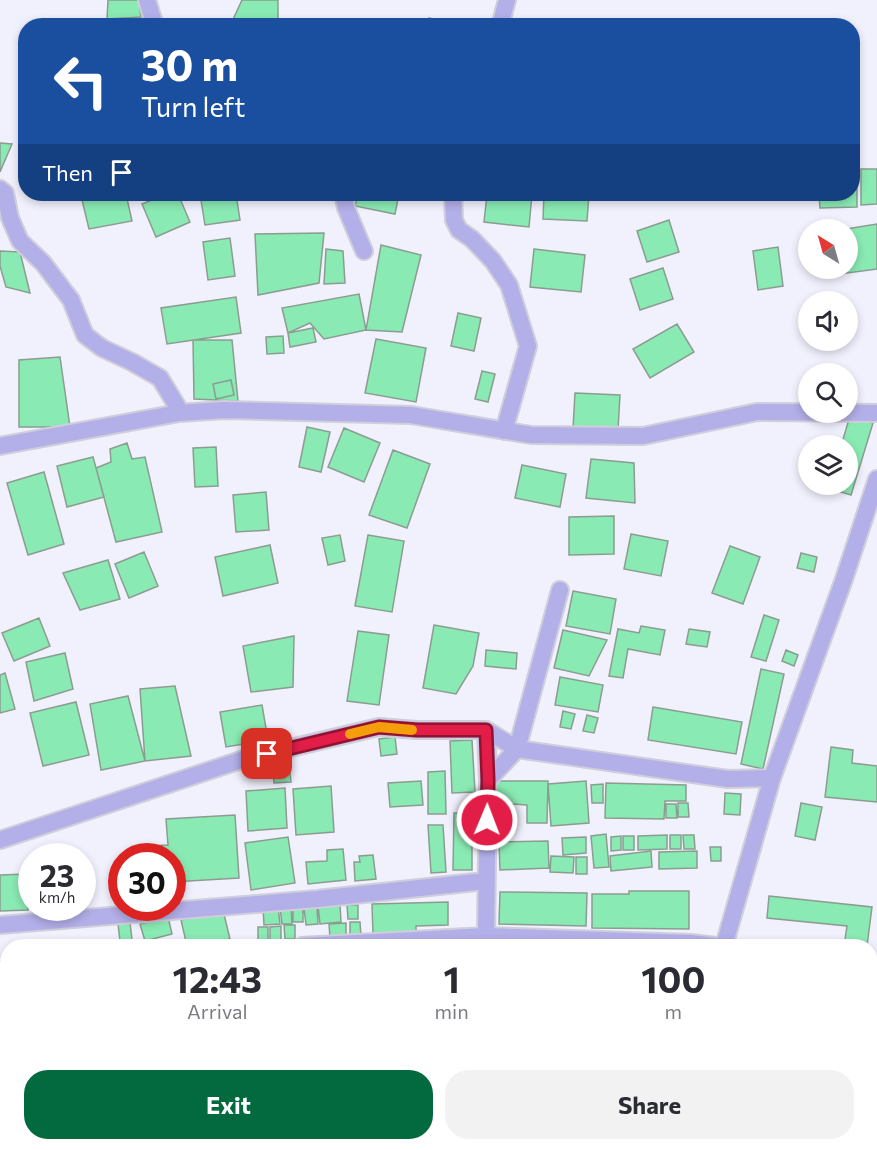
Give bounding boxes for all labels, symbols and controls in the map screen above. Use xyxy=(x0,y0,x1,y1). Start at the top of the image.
text: 30 m xyxy=(141,38,238,90)
icon: left xyxy=(42,42,120,120)
text: Turn left xyxy=(141,90,245,123)
icon: arrive xyxy=(105,156,138,189)
text: Then xyxy=(42,159,93,186)
north arrow xyxy=(798,219,858,279)
map controls xyxy=(798,219,858,495)
button: sound xyxy=(798,291,858,351)
button: search xyxy=(798,363,858,423)
button: layers xyxy=(798,435,858,495)
pin xyxy=(241,728,292,779)
icon: arrive xyxy=(250,737,283,770)
position arrow xyxy=(455,788,519,852)
speed limit sign: 30 xyxy=(108,843,186,921)
text: 23 xyxy=(40,856,74,893)
text: km/h xyxy=(39,888,75,906)
text: 12:43 xyxy=(173,956,262,1000)
text: 1 xyxy=(443,956,460,1000)
text: 100 xyxy=(641,956,705,1000)
text: Arrival xyxy=(187,999,248,1023)
text: min xyxy=(435,999,469,1023)
text: m xyxy=(665,999,682,1023)
button: Exit xyxy=(24,1070,433,1139)
button: Share xyxy=(445,1070,854,1139)

